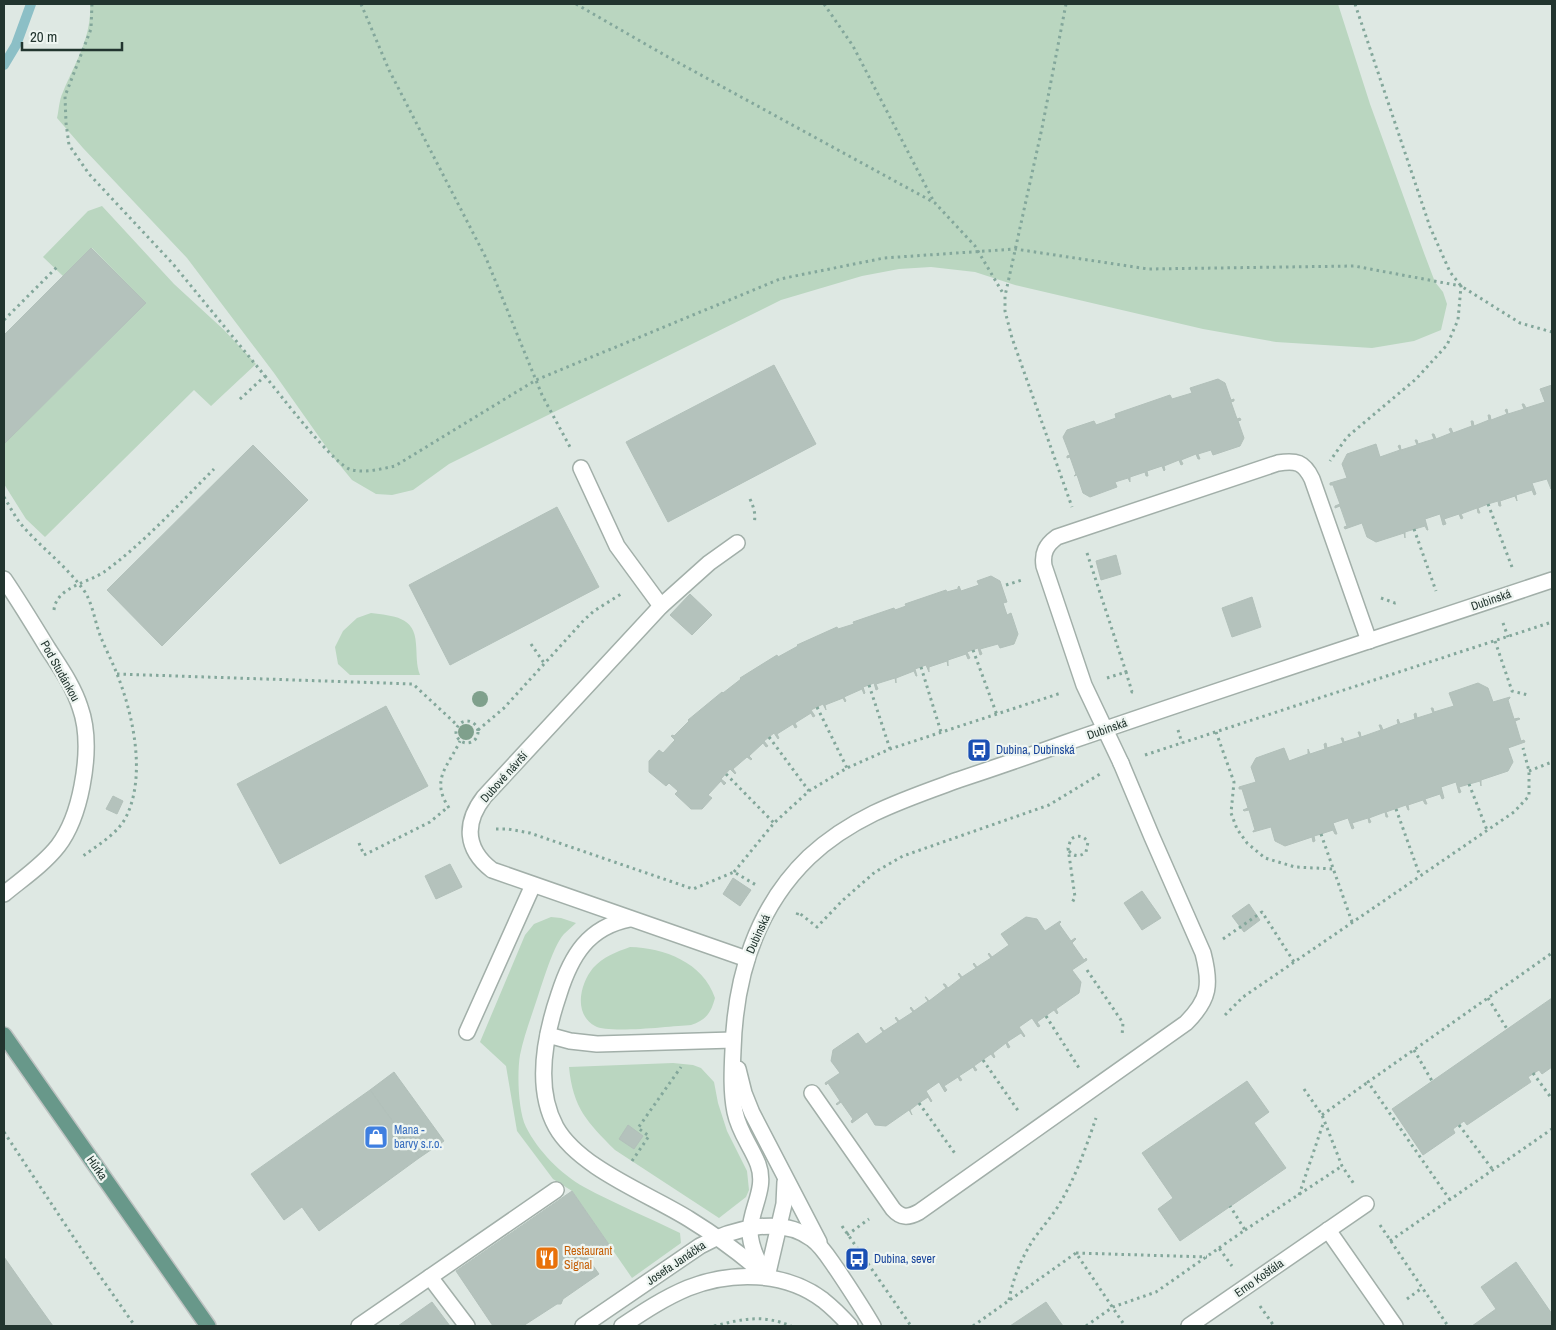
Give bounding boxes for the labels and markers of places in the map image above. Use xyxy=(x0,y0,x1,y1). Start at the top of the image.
bus stop icon: Dubina, Dubinská xyxy=(966,737,992,763)
place label: Dubina, Dubinská xyxy=(996,742,1075,758)
place label: Mana - barvy s.r.o. xyxy=(394,1122,442,1152)
shop icon: Mana - barvy s.r.o. xyxy=(363,1124,389,1150)
place label: Restaurant Signal xyxy=(564,1243,612,1273)
restaurant icon: Restaurant Signal xyxy=(534,1245,560,1271)
bus stop icon: Dubina, sever xyxy=(844,1246,870,1272)
place label: Dubina, sever xyxy=(874,1251,936,1267)

